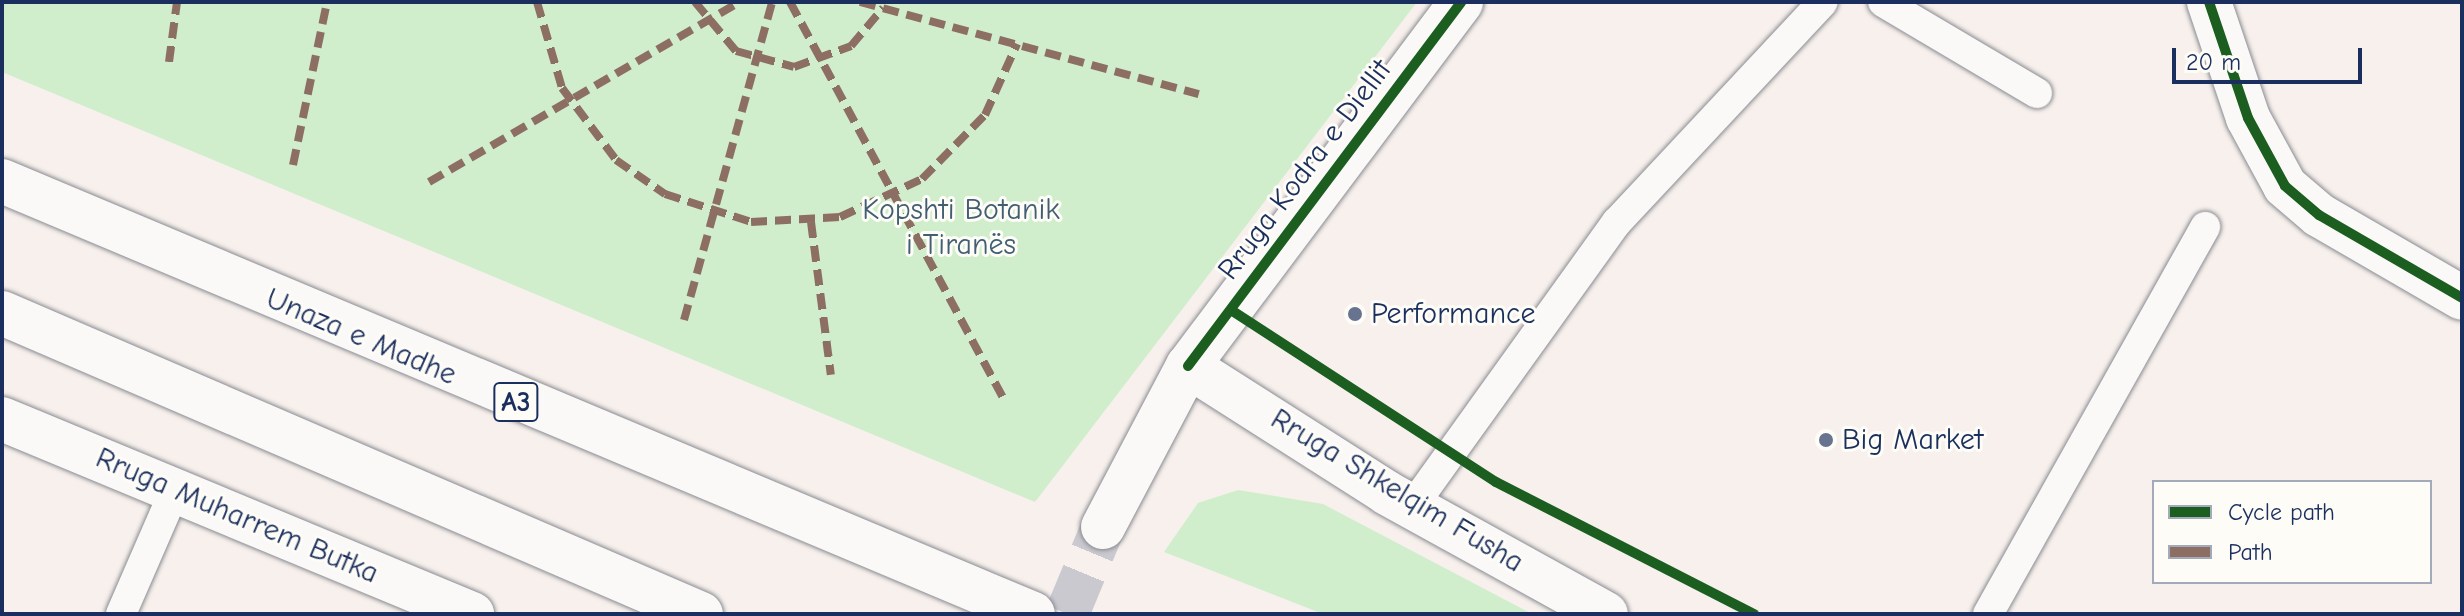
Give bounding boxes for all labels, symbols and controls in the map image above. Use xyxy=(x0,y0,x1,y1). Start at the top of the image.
scale bar xyxy=(2176,32,2366,82)
text: 20 m xyxy=(2186,48,2241,76)
street label: Rruga Kodra e Diellit xyxy=(1211,53,1399,287)
park label: Kopshti Botanik i Tiranës xyxy=(862,192,1060,262)
street label: Unaza e Madhe xyxy=(260,281,462,393)
place label: Performance xyxy=(1371,296,1535,332)
marker: Performance xyxy=(1346,305,1364,323)
road number: A3 xyxy=(492,378,540,426)
street label: Rruga Shkelqim Fusha xyxy=(1264,401,1530,581)
place label: Big Market xyxy=(1842,422,1983,458)
marker: Big Market xyxy=(1817,431,1835,449)
street label: Rruga Muharrem Butka xyxy=(90,440,384,592)
legend xyxy=(2152,480,2432,584)
text: Cycle path xyxy=(2228,498,2335,526)
text: Path xyxy=(2228,538,2273,566)

